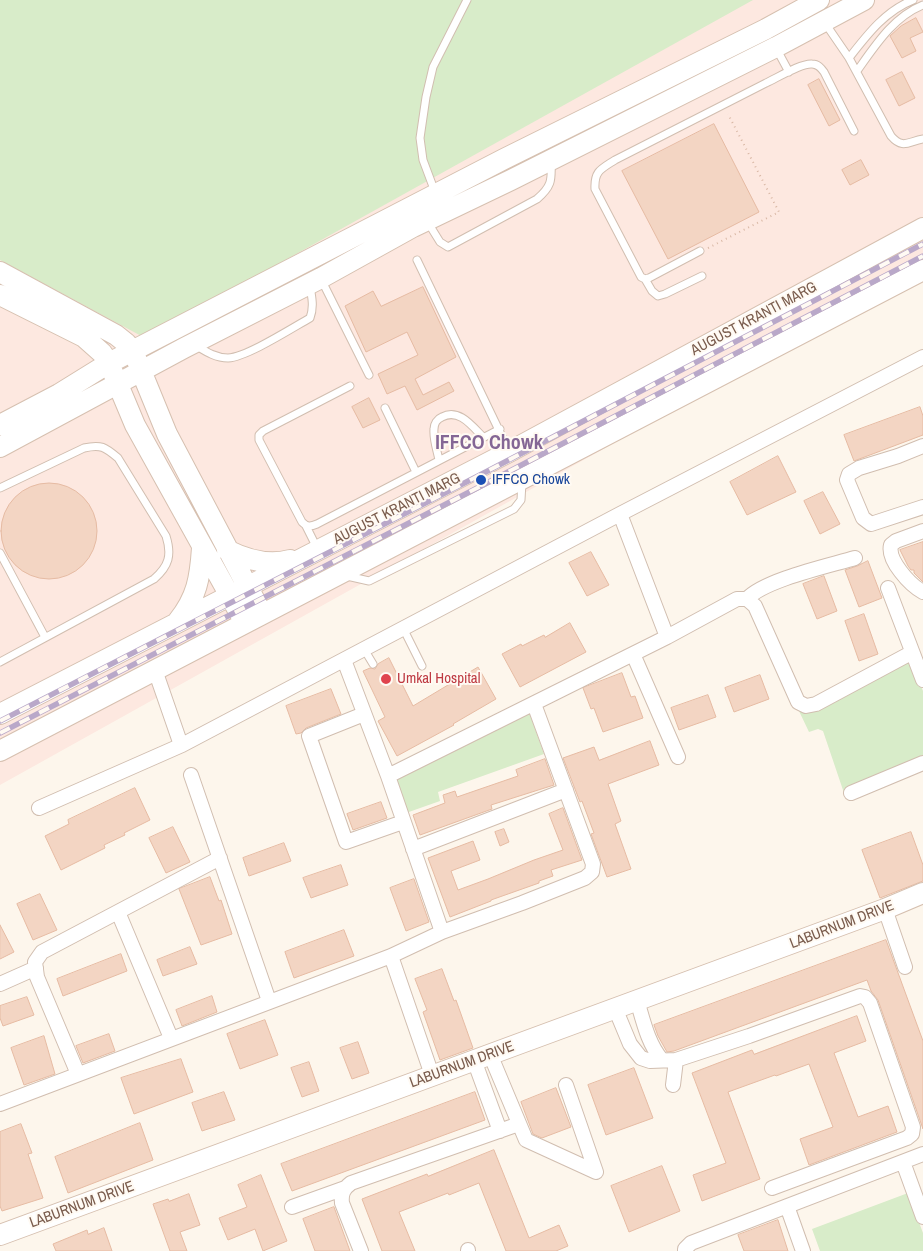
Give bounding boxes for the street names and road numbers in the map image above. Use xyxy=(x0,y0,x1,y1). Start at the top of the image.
street label: AUGUST KRANTI MARG xyxy=(688,278,820,360)
street label: AUGUST KRANTI MARG xyxy=(330,469,464,549)
street label: LABURNUM DRIVE xyxy=(787,897,897,953)
street label: LABURNUM DRIVE xyxy=(407,1038,517,1092)
street label: LABURNUM DRIVE xyxy=(27,1178,137,1232)

